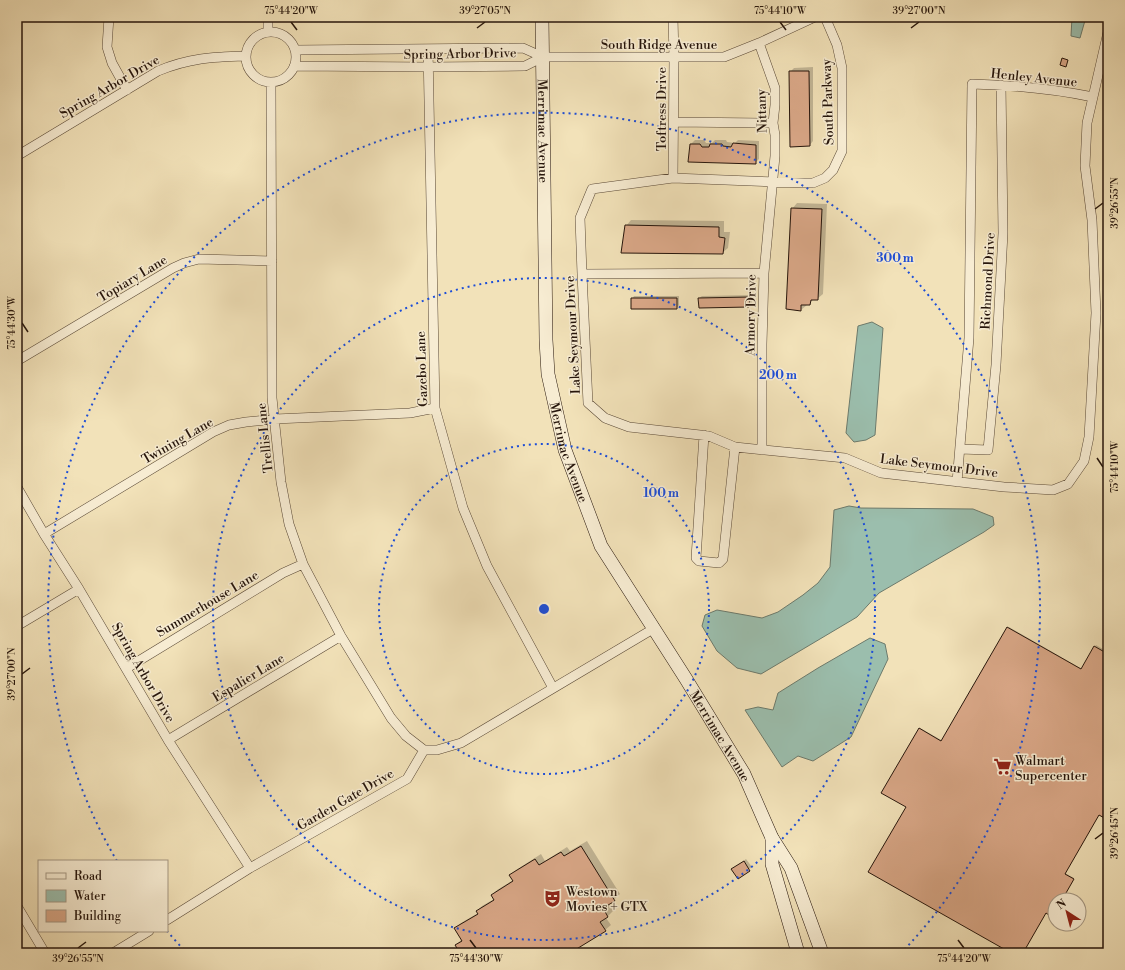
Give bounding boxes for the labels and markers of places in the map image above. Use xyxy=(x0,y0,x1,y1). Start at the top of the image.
centre of rings xyxy=(537,602,551,616)
place label: Walmart Supercenter xyxy=(1014,753,1087,784)
supermarket icon: Walmart Supercenter xyxy=(992,757,1012,777)
place label: Westown Movies + GTX xyxy=(565,884,649,915)
theatre icon: Westown Movies + GTX xyxy=(543,888,563,908)

